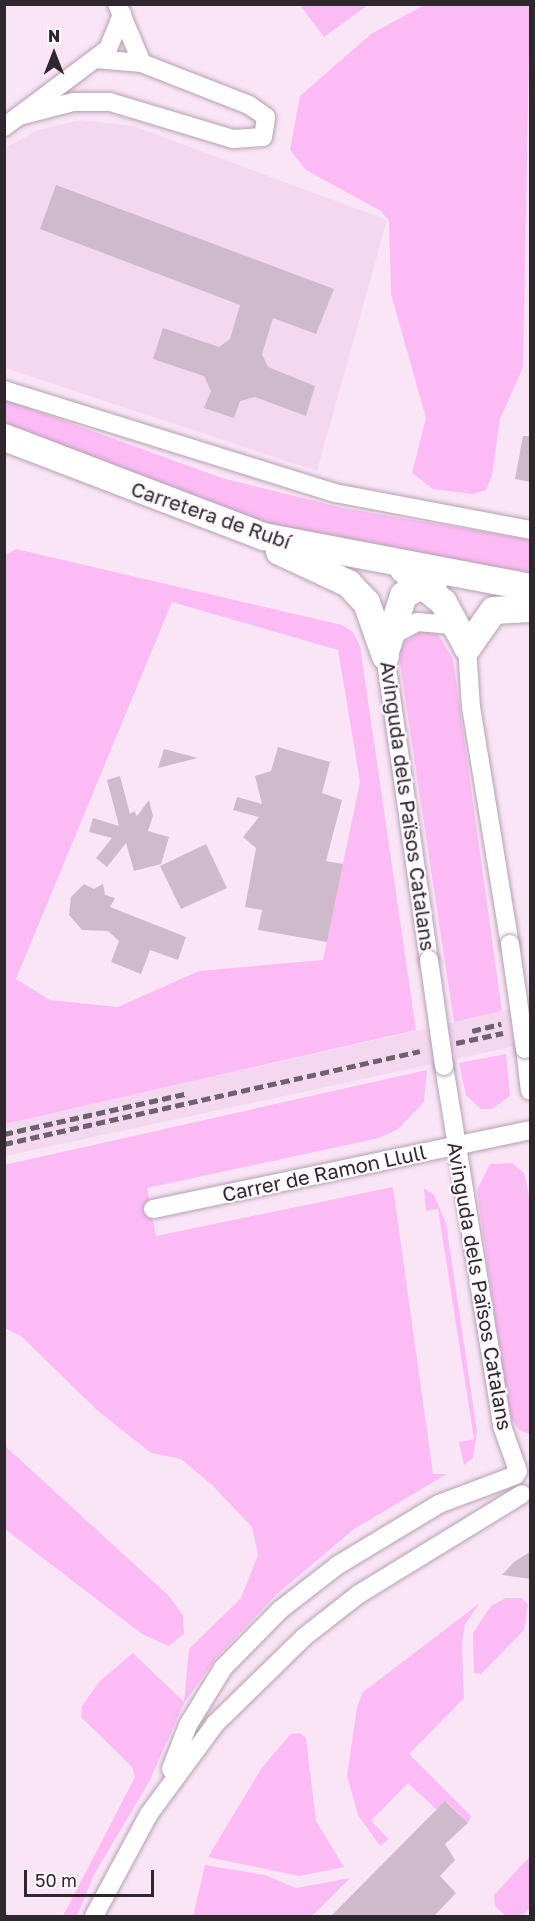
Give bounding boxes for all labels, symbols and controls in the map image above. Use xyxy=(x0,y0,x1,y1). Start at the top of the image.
north arrow xyxy=(24,24,84,84)
text: N xyxy=(48,26,60,46)
street label: Carretera de Rubí xyxy=(128,476,294,554)
street label: Avinguda dels Països Catalans xyxy=(376,660,440,952)
street label: Carrer de Ramon Llull xyxy=(220,1140,428,1206)
street label: Avinguda dels Països Catalans xyxy=(443,1140,517,1432)
scale bar xyxy=(27,1858,158,1896)
text: 50 m xyxy=(35,1869,77,1891)

